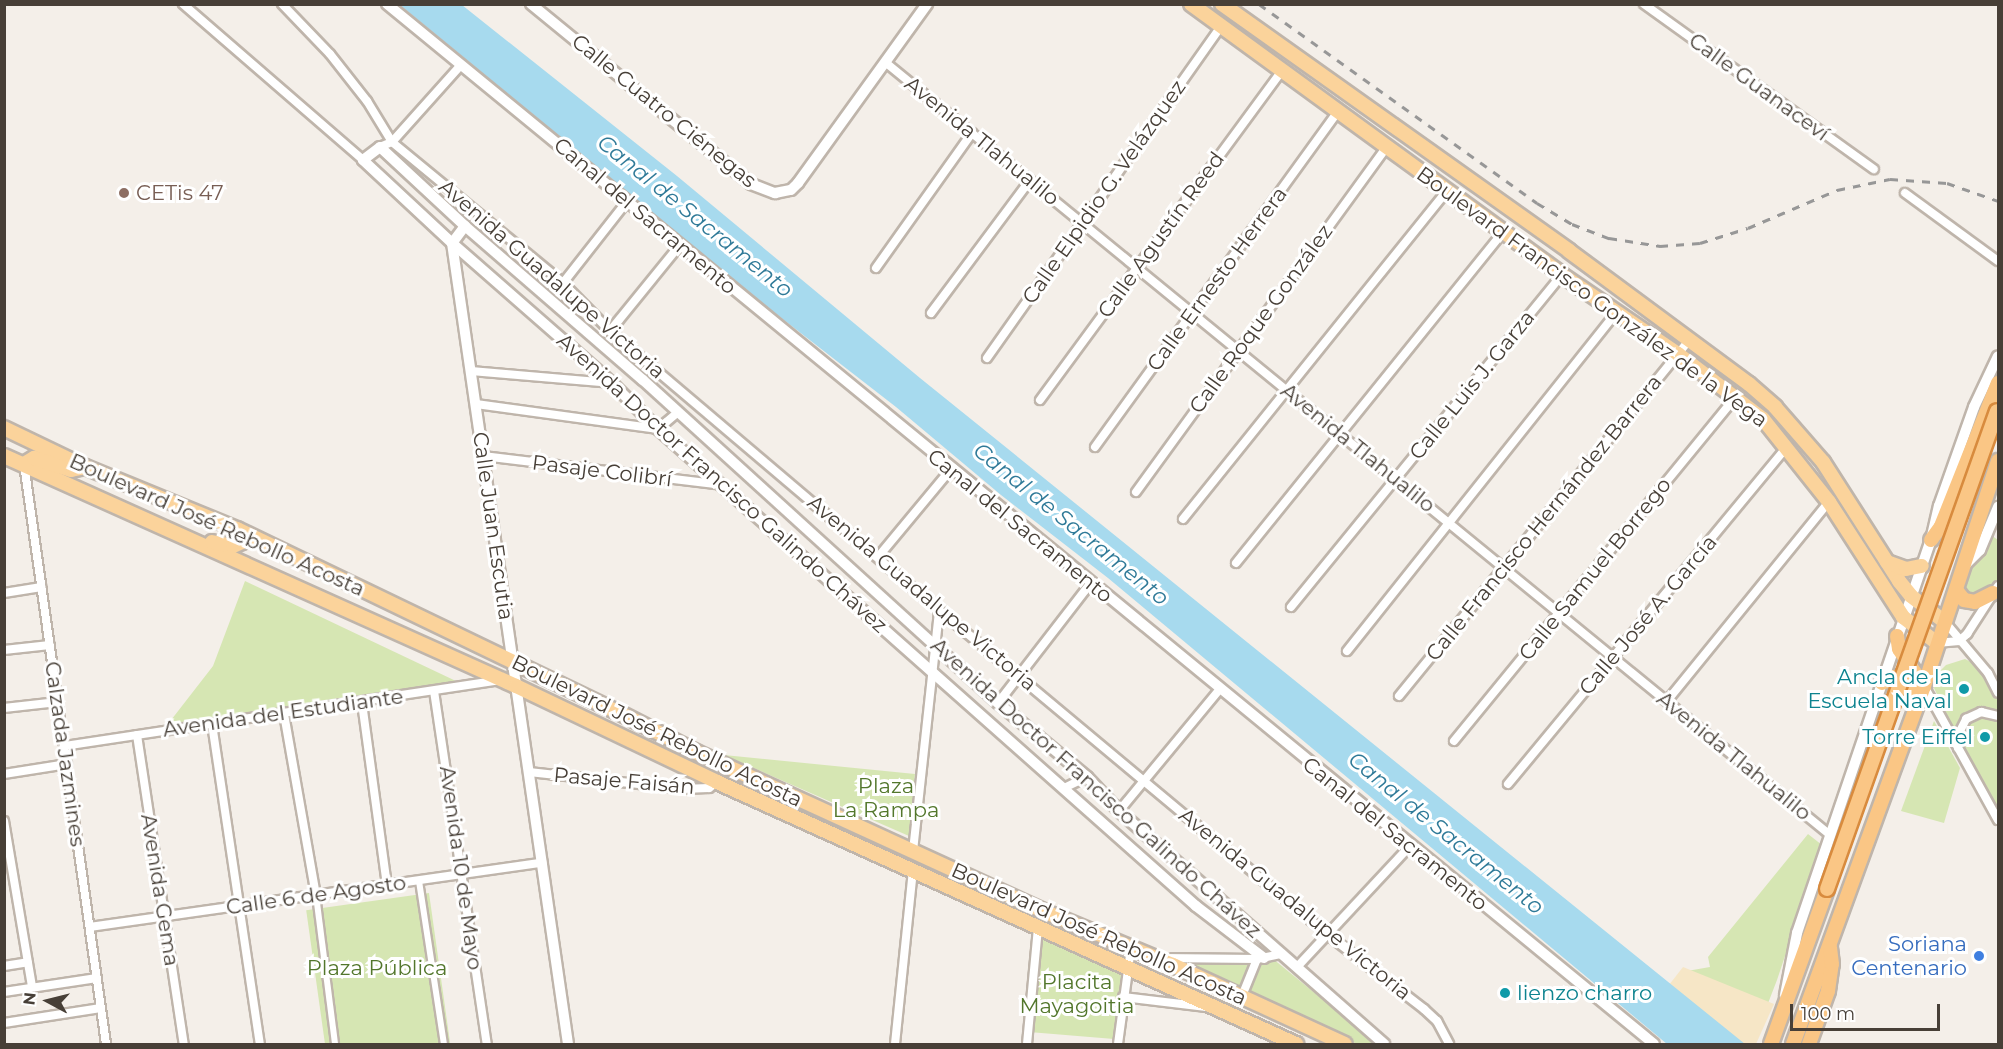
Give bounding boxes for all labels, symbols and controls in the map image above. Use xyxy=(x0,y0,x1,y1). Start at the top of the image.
street label: Calle Guanaceví xyxy=(1684,28,1834,146)
street label: Calle Cuatro Ciénegas xyxy=(567,29,761,193)
street label: Avenida Tlahualilo xyxy=(900,71,1064,211)
street label: Calle Elpidio G. Velázquez xyxy=(1017,75,1191,309)
water label: Canal de Sacramento xyxy=(592,129,798,303)
street label: Canal del Sacramento xyxy=(549,132,741,300)
street label: Calle Agustín Reed xyxy=(1092,147,1230,323)
street label: Boulevard Francisco González de la Vega xyxy=(1412,161,1772,433)
street label: Avenida Guadalupe Victoria xyxy=(434,174,670,384)
place label: CETis 47 xyxy=(136,180,224,206)
street label: Calle Ernesto Herrera xyxy=(1142,182,1292,376)
marker: CETis 47 xyxy=(117,186,131,200)
street label: Calle Roque González xyxy=(1184,220,1338,418)
street label: Calle Luis J. Garza xyxy=(1404,305,1540,465)
street label: Avenida Doctor Francisco Galindo Chávez xyxy=(552,328,892,638)
street label: Calle Francisco Hernández Barrera xyxy=(1421,370,1667,666)
street label: Avenida Tlahualilo xyxy=(1276,378,1440,518)
street label: Calle Juan Escutia xyxy=(467,430,519,622)
water label: Canal de Sacramento xyxy=(968,437,1174,611)
street label: Canal del Sacramento xyxy=(923,444,1117,608)
street label: Boulevard José Rebollo Acosta xyxy=(66,448,368,602)
street label: Pasaje Colibrí xyxy=(531,450,673,492)
street label: Calle Samuel Borrego xyxy=(1514,473,1676,665)
street label: Avenida Guadalupe Victoria xyxy=(802,490,1042,696)
street label: Calle José A. García xyxy=(1574,530,1722,700)
street label: Avenida Doctor Francisco Galindo Chávez xyxy=(926,633,1266,943)
street label: Boulevard José Rebollo Acosta xyxy=(508,649,806,813)
street label: Calzada Jazmines xyxy=(40,660,90,848)
place label: Ancla de la Escuela Naval xyxy=(1807,664,1952,714)
marker: Ancla de la Escuela Naval xyxy=(1957,682,1971,696)
street label: Avenida del Estudiante xyxy=(161,684,405,742)
street label: Avenida Tlahualilo xyxy=(1652,686,1816,826)
place label: Torre Eiffel xyxy=(1862,724,1973,750)
marker: Torre Eiffel xyxy=(1978,730,1992,744)
water label: Canal de Sacramento xyxy=(1343,746,1549,920)
street label: Canal del Sacramento xyxy=(1298,752,1492,916)
street label: Pasaje Faisán xyxy=(552,762,696,800)
street label: Avenida 10 de Mayo xyxy=(434,764,488,972)
park label: Plaza La Rampa xyxy=(833,773,939,823)
street label: Avenida Guadalupe Victoria xyxy=(1174,803,1416,1005)
street label: Avenida Gema xyxy=(136,812,184,968)
street label: Boulevard José Rebollo Acosta xyxy=(948,857,1250,1011)
street label: Calle 6 de Agosto xyxy=(224,870,408,920)
place label: Soriana Centenario xyxy=(1851,931,1967,981)
marker: Soriana Centenario xyxy=(1972,949,1986,963)
park label: Plaza Pública xyxy=(307,955,447,981)
park label: Placita Mayagoitia xyxy=(1020,969,1134,1019)
north arrow xyxy=(18,971,78,1031)
place label: lienzo charro xyxy=(1517,980,1652,1006)
marker: lienzo charro xyxy=(1498,986,1512,1000)
text: N xyxy=(19,991,40,1006)
scale bar xyxy=(1793,992,1943,1030)
text: 100 m xyxy=(1801,1003,1855,1025)

